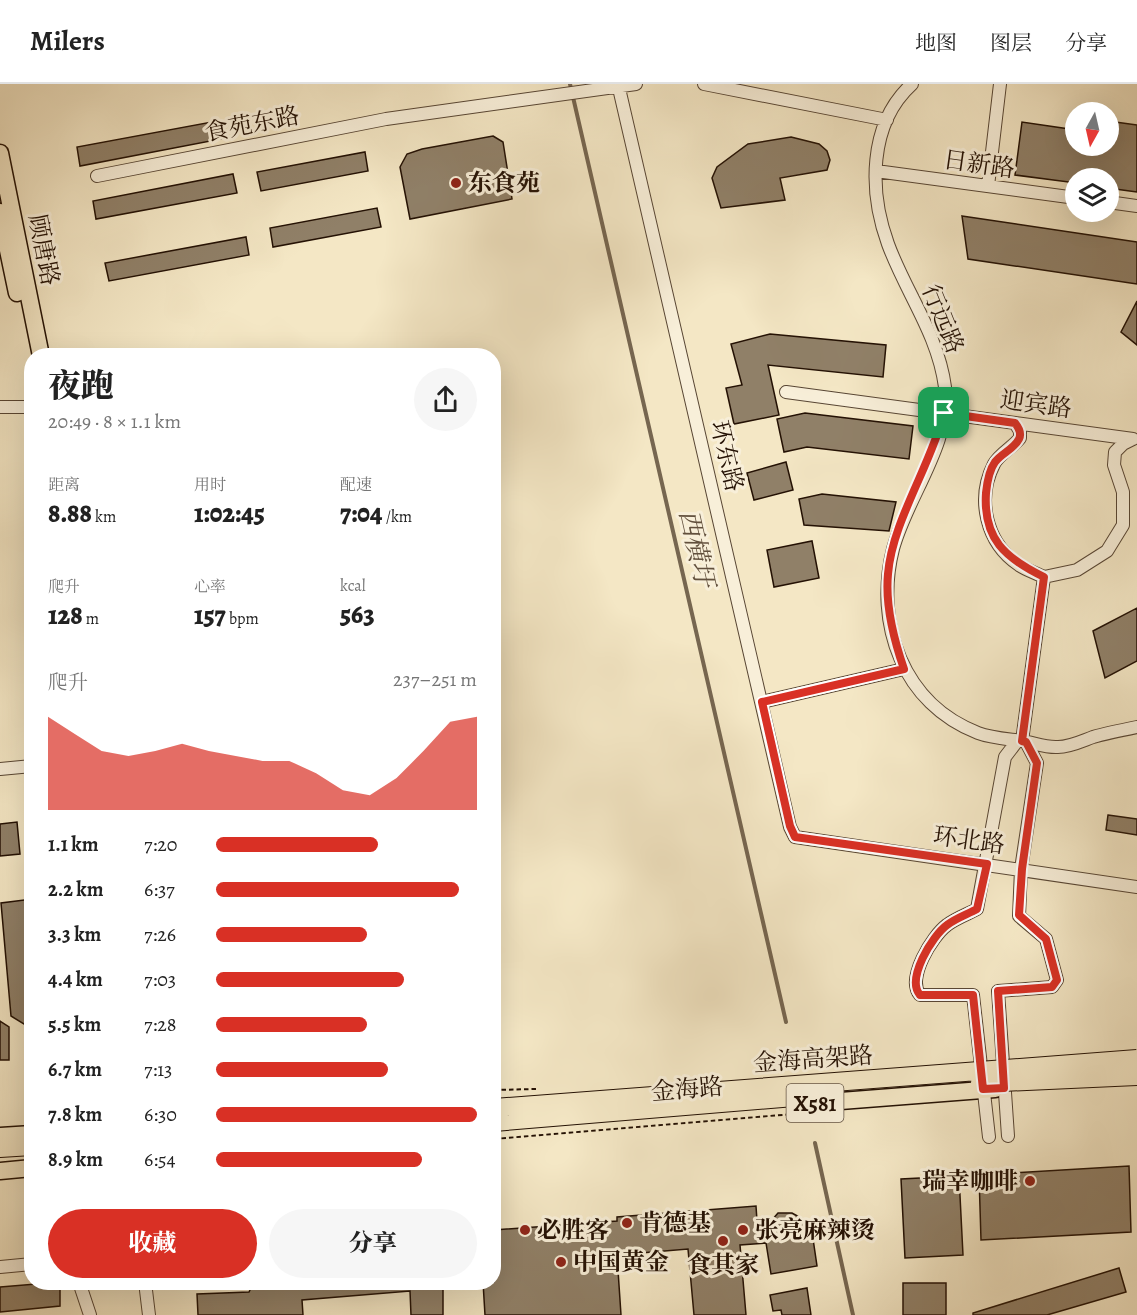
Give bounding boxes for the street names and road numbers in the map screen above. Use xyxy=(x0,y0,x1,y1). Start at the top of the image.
street label: 食苑东路 xyxy=(202,99,302,149)
street label: 日新路 xyxy=(941,143,1017,185)
street label: 顾唐路 xyxy=(21,212,67,288)
street label: 行远路 xyxy=(915,280,971,358)
street label: 迎宾路 xyxy=(998,383,1074,425)
street label: 环东路 xyxy=(703,417,751,495)
street label: 环北路 xyxy=(931,819,1007,861)
street label: 金海高架路 xyxy=(752,1039,874,1079)
street label: 金海路 xyxy=(650,1070,724,1108)
road number: X581 xyxy=(786,1084,844,1122)

